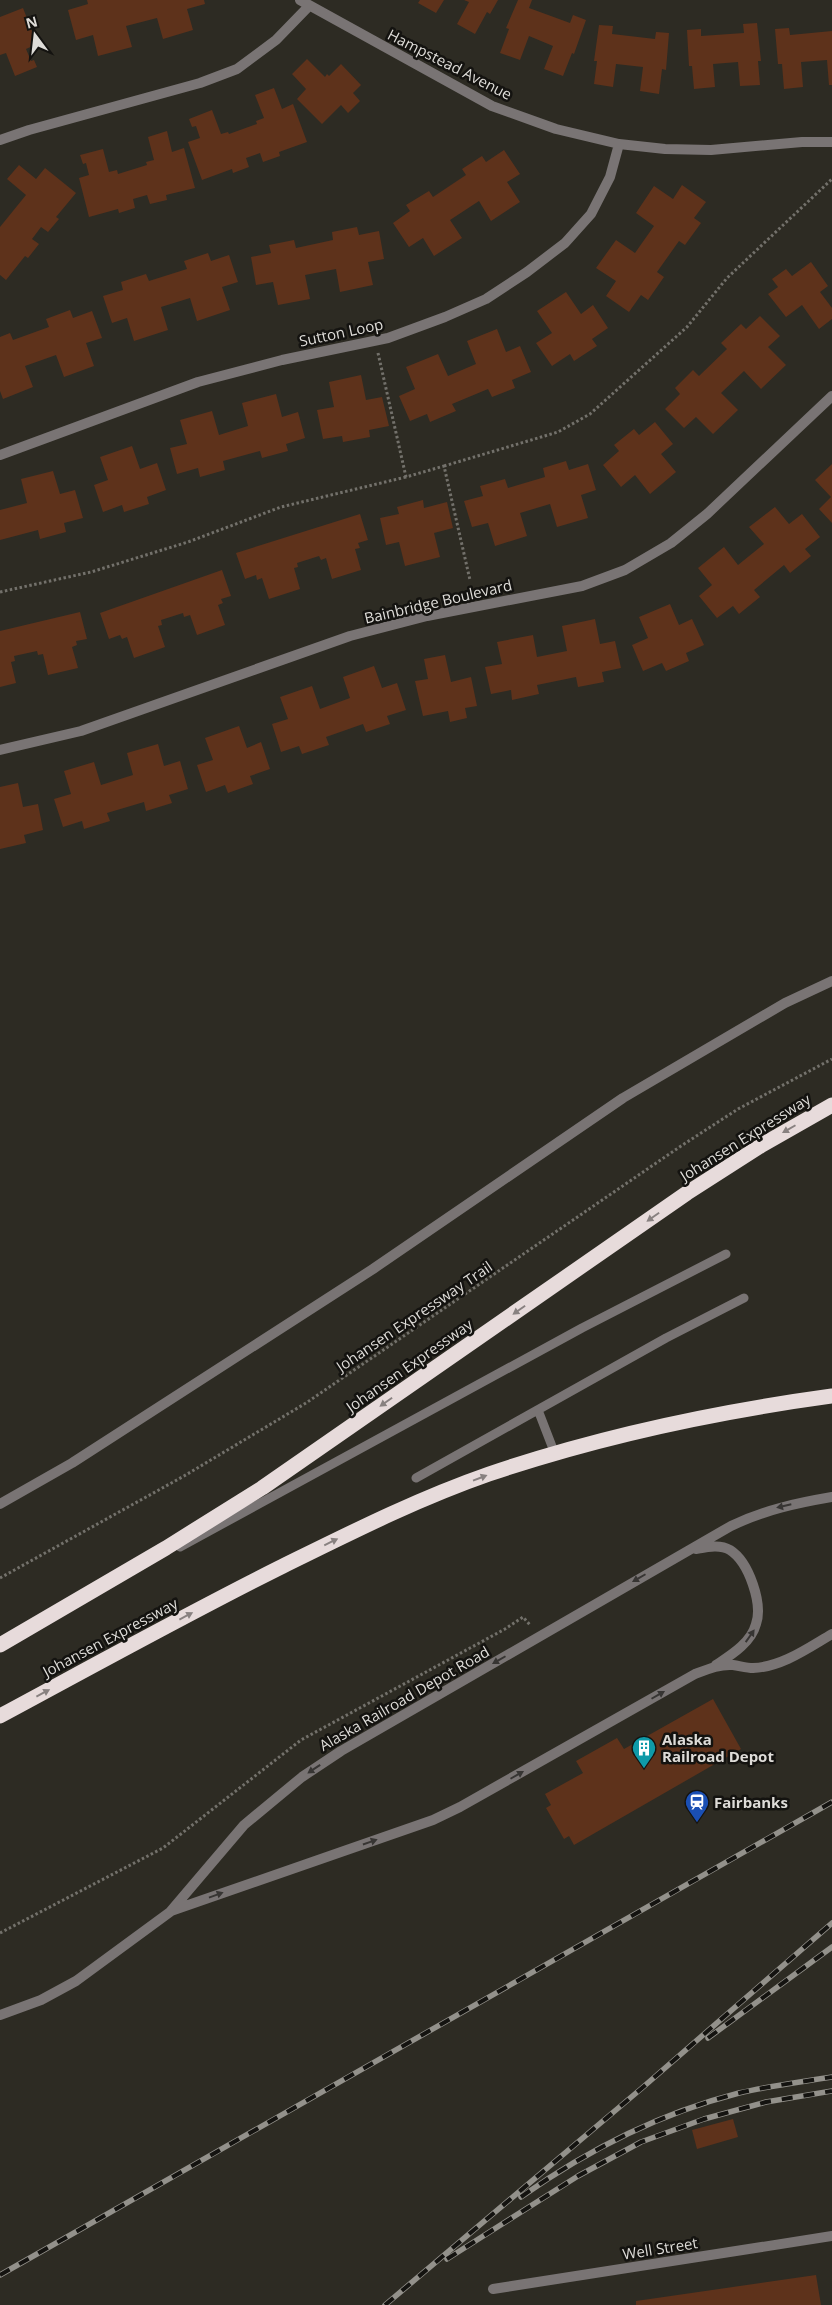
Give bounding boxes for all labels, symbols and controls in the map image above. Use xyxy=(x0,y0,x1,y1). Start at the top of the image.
north arrow xyxy=(10,10,60,60)
text: N xyxy=(24,11,39,33)
street label: Hampstead Avenue xyxy=(384,24,516,104)
street label: Sutton Loop xyxy=(297,313,385,351)
street label: Bainbridge Boulevard xyxy=(362,574,514,628)
street label: Johansen Expressway xyxy=(674,1088,814,1186)
one-way arrow xyxy=(782,1125,797,1133)
one-way arrow xyxy=(646,1212,660,1222)
street label: Johansen Expressway Trail xyxy=(333,1257,495,1375)
one-way arrow xyxy=(513,1305,526,1315)
street label: Johansen Expressway xyxy=(342,1315,476,1415)
one-way arrow xyxy=(379,1397,393,1407)
one-way arrow xyxy=(473,1474,488,1482)
one-way arrow xyxy=(777,1502,792,1510)
one-way arrow xyxy=(324,1538,338,1546)
one-way arrow xyxy=(633,1574,646,1583)
street label: Johansen Expressway xyxy=(37,1593,181,1682)
one-way arrow xyxy=(179,1612,193,1620)
one-way arrow xyxy=(745,1629,754,1642)
street label: Alaska Railroad Depot Road xyxy=(315,1641,493,1755)
one-way arrow xyxy=(492,1655,505,1664)
one-way arrow xyxy=(36,1689,50,1697)
one-way arrow xyxy=(651,1691,666,1699)
place label: Alaska Railroad Depot xyxy=(662,1729,774,1766)
building icon: Alaska Railroad Depot xyxy=(631,1735,657,1769)
one-way arrow xyxy=(307,1764,320,1774)
one-way arrow xyxy=(510,1771,524,1780)
station icon: Fairbanks xyxy=(684,1789,710,1823)
place label: Fairbanks xyxy=(714,1792,788,1812)
one-way arrow xyxy=(362,1838,377,1846)
one-way arrow xyxy=(208,1891,223,1898)
street label: Well Street xyxy=(621,2232,699,2264)

